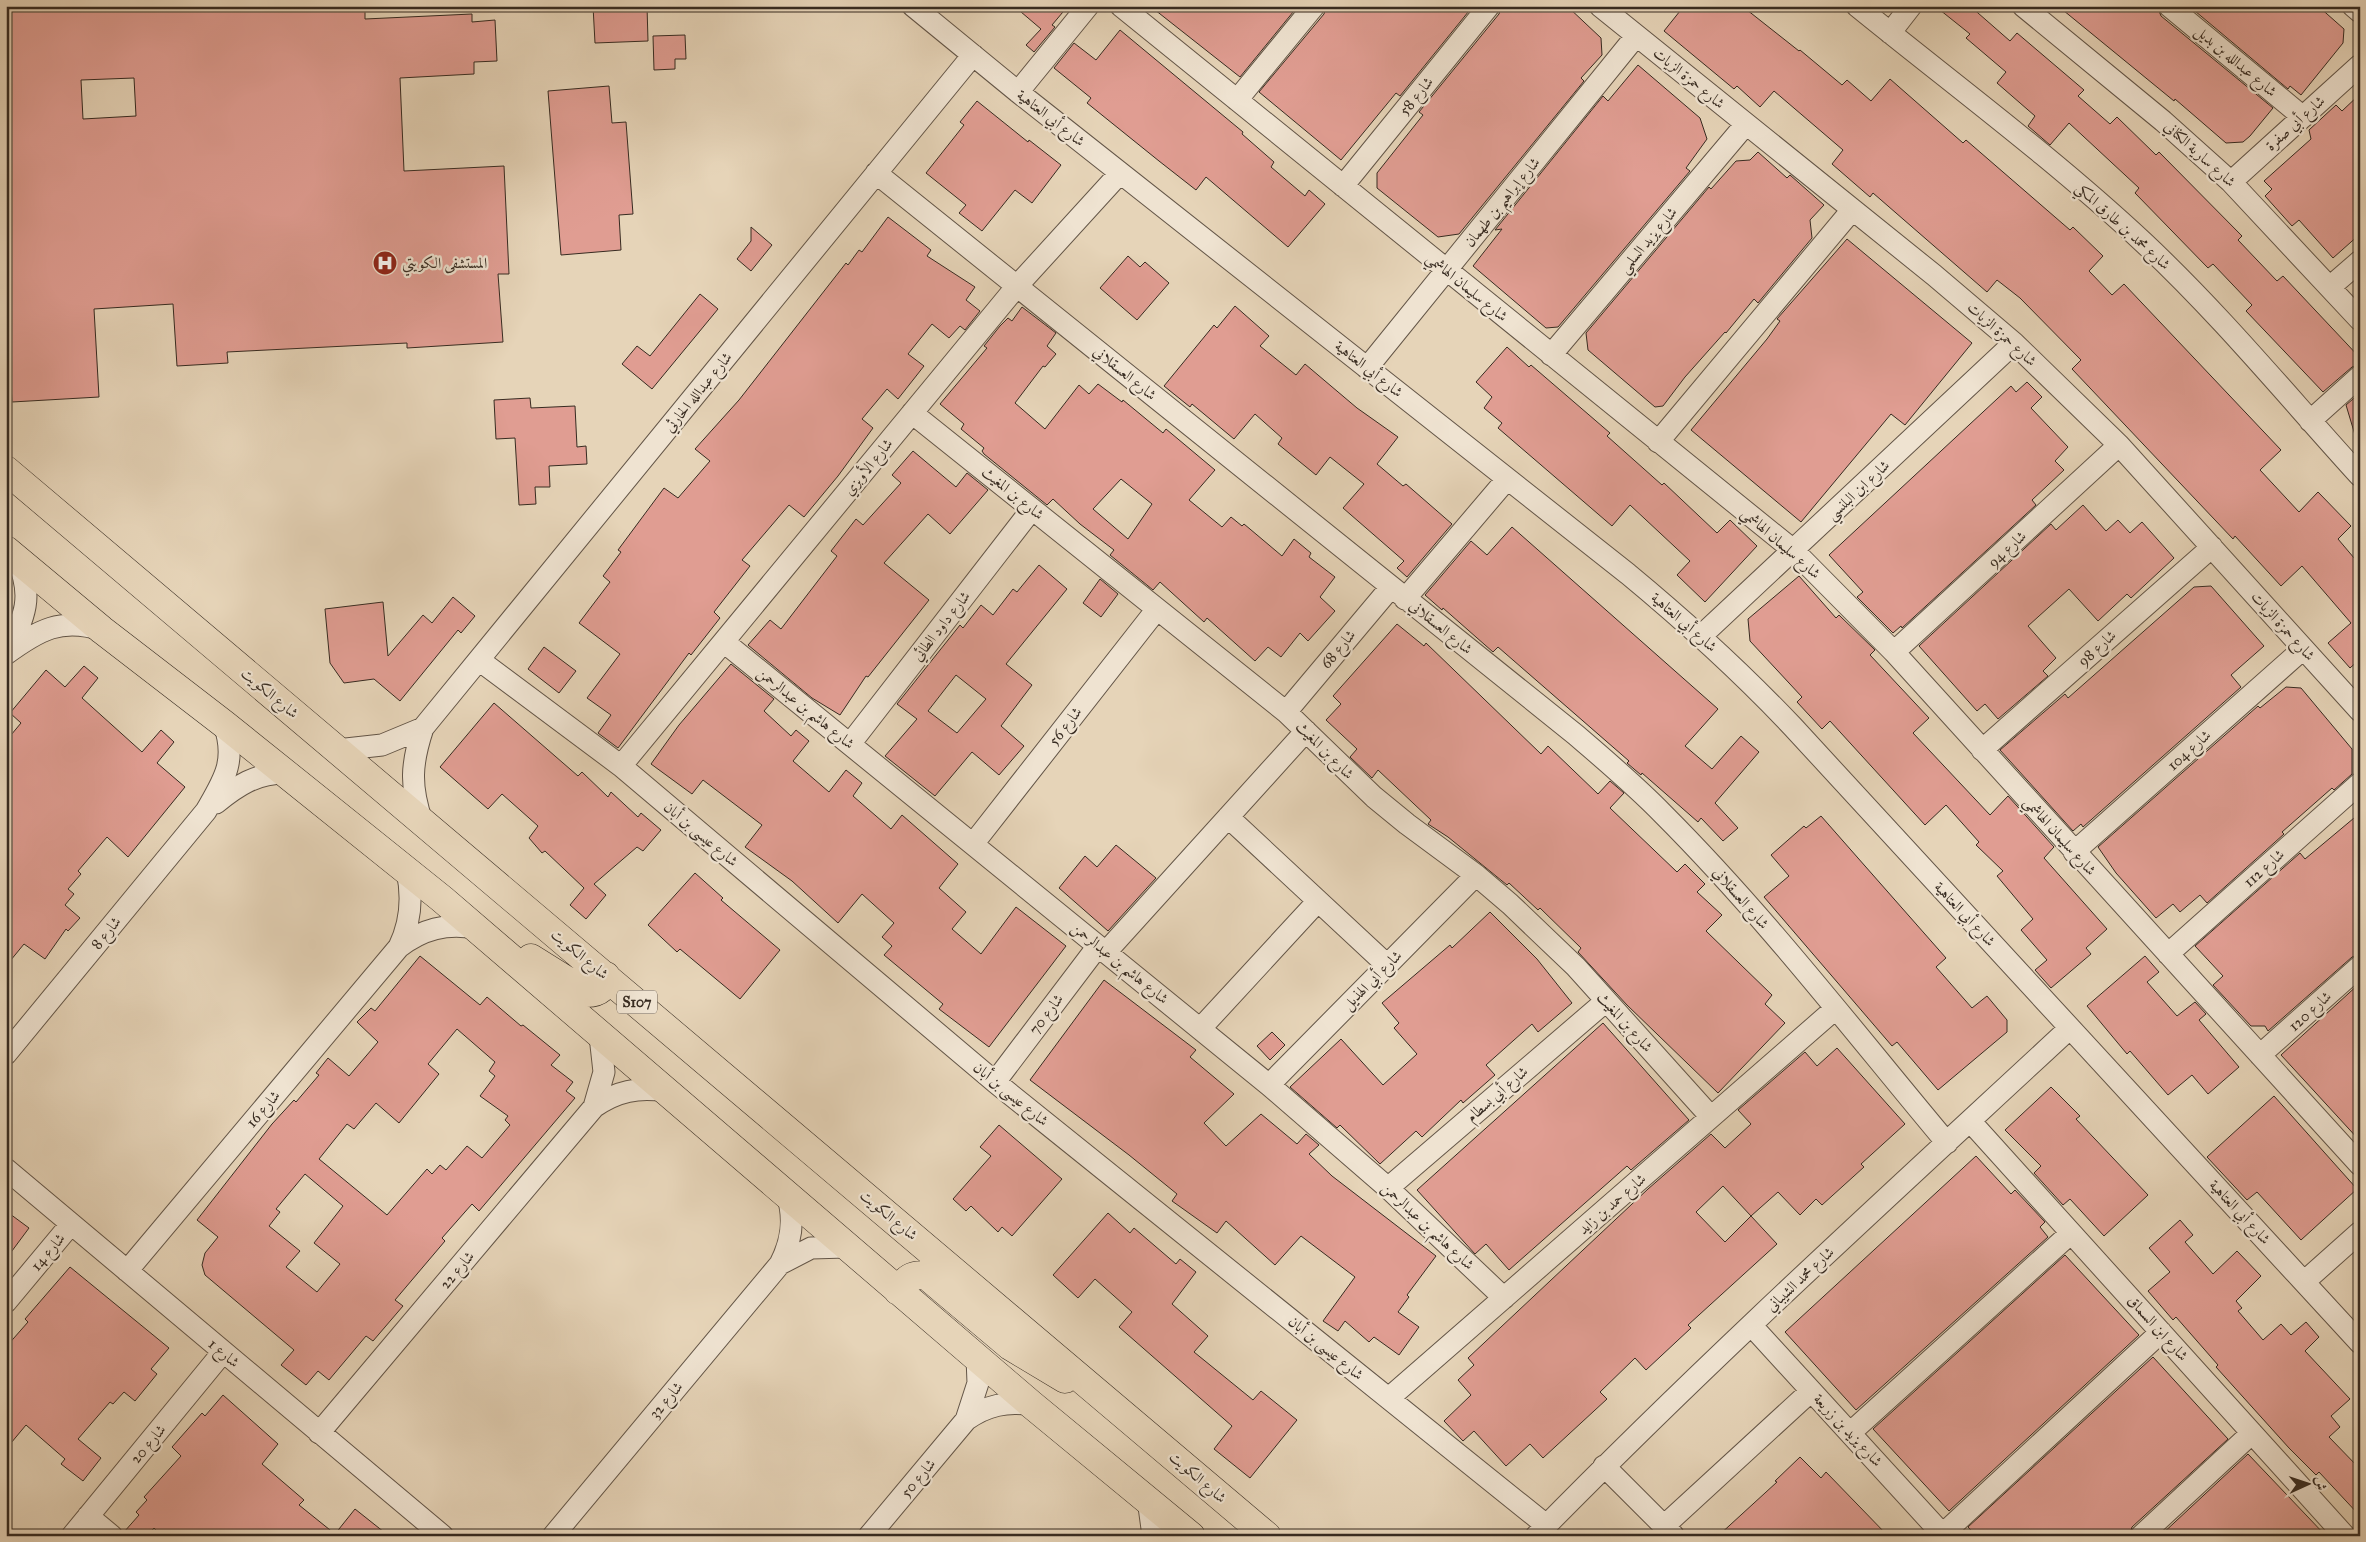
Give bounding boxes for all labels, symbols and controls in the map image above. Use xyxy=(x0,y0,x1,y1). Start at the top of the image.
street label: شارع عبدالله بن بديل xyxy=(2189,22,2281,104)
street label: شارع حمزة الزيات xyxy=(1647,44,1728,115)
street label: شارع 58 xyxy=(1395,73,1440,121)
street label: شارع أبي العتاهية xyxy=(1011,84,1090,153)
street label: شارع أبي صفرة xyxy=(2260,90,2331,157)
street label: شارع سارية الكناني xyxy=(2158,117,2239,194)
street label: شارع إبراهيم بن طهمان xyxy=(1460,153,1548,254)
street label: شارع محمد بن طارق المكي xyxy=(2069,179,2174,277)
street label: شارع يزيد السلمي xyxy=(1615,203,1685,280)
street label: شارع سليمان الهاشمي xyxy=(1420,249,1511,329)
hospital icon: المستشفى الكويتي xyxy=(372,250,398,276)
place label: المستشفى الكويتي xyxy=(402,254,487,277)
street label: شارع حمزة الزيات xyxy=(1961,298,2040,373)
street label: شارع أبي العتاهية xyxy=(1329,335,1408,404)
street label: شارع العسقلاني xyxy=(1087,342,1160,407)
street label: شارع عبدالله الحارثي xyxy=(660,348,739,438)
street label: شارع الأوبزي xyxy=(838,434,899,502)
street label: شارع ابن البلنسي xyxy=(1823,456,1897,527)
street label: شارع بن المغيث xyxy=(976,463,1048,527)
street label: شارع سليمان الهاشمي xyxy=(1734,504,1824,586)
street label: شارع 94 xyxy=(1984,527,2033,574)
street label: شارع داود الطائي xyxy=(908,587,977,667)
street label: شارع أبي العتاهية xyxy=(1645,587,1722,659)
street label: شارع حمزة الزيات xyxy=(2244,588,2319,667)
street label: شارع العسقلاني xyxy=(1403,596,1476,661)
street label: شارع 68 xyxy=(1317,626,1362,675)
street label: شارع 98 xyxy=(2074,626,2123,673)
street label: شارع هاشم بن عبدالرحمن xyxy=(750,663,858,757)
street label: شارع الكويت xyxy=(235,664,302,725)
street label: شارع 56 xyxy=(1044,703,1089,751)
street label: شارع بن المغيث xyxy=(1289,717,1358,786)
street label: شارع 104 xyxy=(2164,726,2217,777)
street label: شارع سليمان الهاشمي xyxy=(2016,793,2100,882)
street label: شارع عيسى بن أبان xyxy=(658,796,743,873)
street label: شارع 112 xyxy=(2240,845,2291,894)
street label: شارع العسقلاني xyxy=(1706,863,1773,935)
street label: شارع أبي العتاهية xyxy=(1928,877,2001,953)
street label: شارع 8 xyxy=(87,913,128,956)
street label: شارع هاشم بن عبدالرحمن xyxy=(1064,918,1172,1012)
street label: شارع الكويت xyxy=(545,925,612,986)
street label: شارع أبي الهذيل xyxy=(1337,945,1408,1016)
street label: شارع 120 xyxy=(2285,987,2338,1038)
street label: شارع بن المغيث xyxy=(1590,988,1657,1058)
road number: S107 xyxy=(617,990,657,1014)
street label: شارع 70 xyxy=(1025,990,1070,1040)
street label: شارع عيسى بن أبان xyxy=(967,1057,1053,1133)
street label: شارع أبي بسطام xyxy=(1461,1061,1534,1129)
street label: شارع 16 xyxy=(242,1087,287,1134)
street label: شارع حمد بن زايد xyxy=(1574,1170,1652,1241)
street label: شارع أبي العتاهية xyxy=(2203,1175,2276,1251)
street label: شارع هاشم بن عبدالرحمن xyxy=(1374,1179,1478,1278)
street label: شارع الكويت xyxy=(854,1186,921,1247)
street label: شارع 14 xyxy=(27,1230,72,1277)
street label: شارع محمد الشيباني xyxy=(1762,1243,1841,1318)
street label: شارع 22 xyxy=(436,1247,481,1295)
street label: شارع ابن السماق xyxy=(2121,1291,2192,1367)
street label: شارع عيسى بن أبان xyxy=(1282,1311,1368,1387)
street label: شارع 1 xyxy=(202,1335,243,1374)
street label: شارع 32 xyxy=(645,1378,690,1425)
street label: شارع يزيد بن زريعة xyxy=(1807,1390,1886,1473)
street label: شارع 20 xyxy=(127,1421,173,1470)
street label: شارع الكويت xyxy=(1163,1448,1230,1510)
street label: شارع 50 xyxy=(897,1455,942,1504)
north arrow xyxy=(2284,1460,2334,1510)
text: ش xyxy=(2312,1476,2329,1491)

